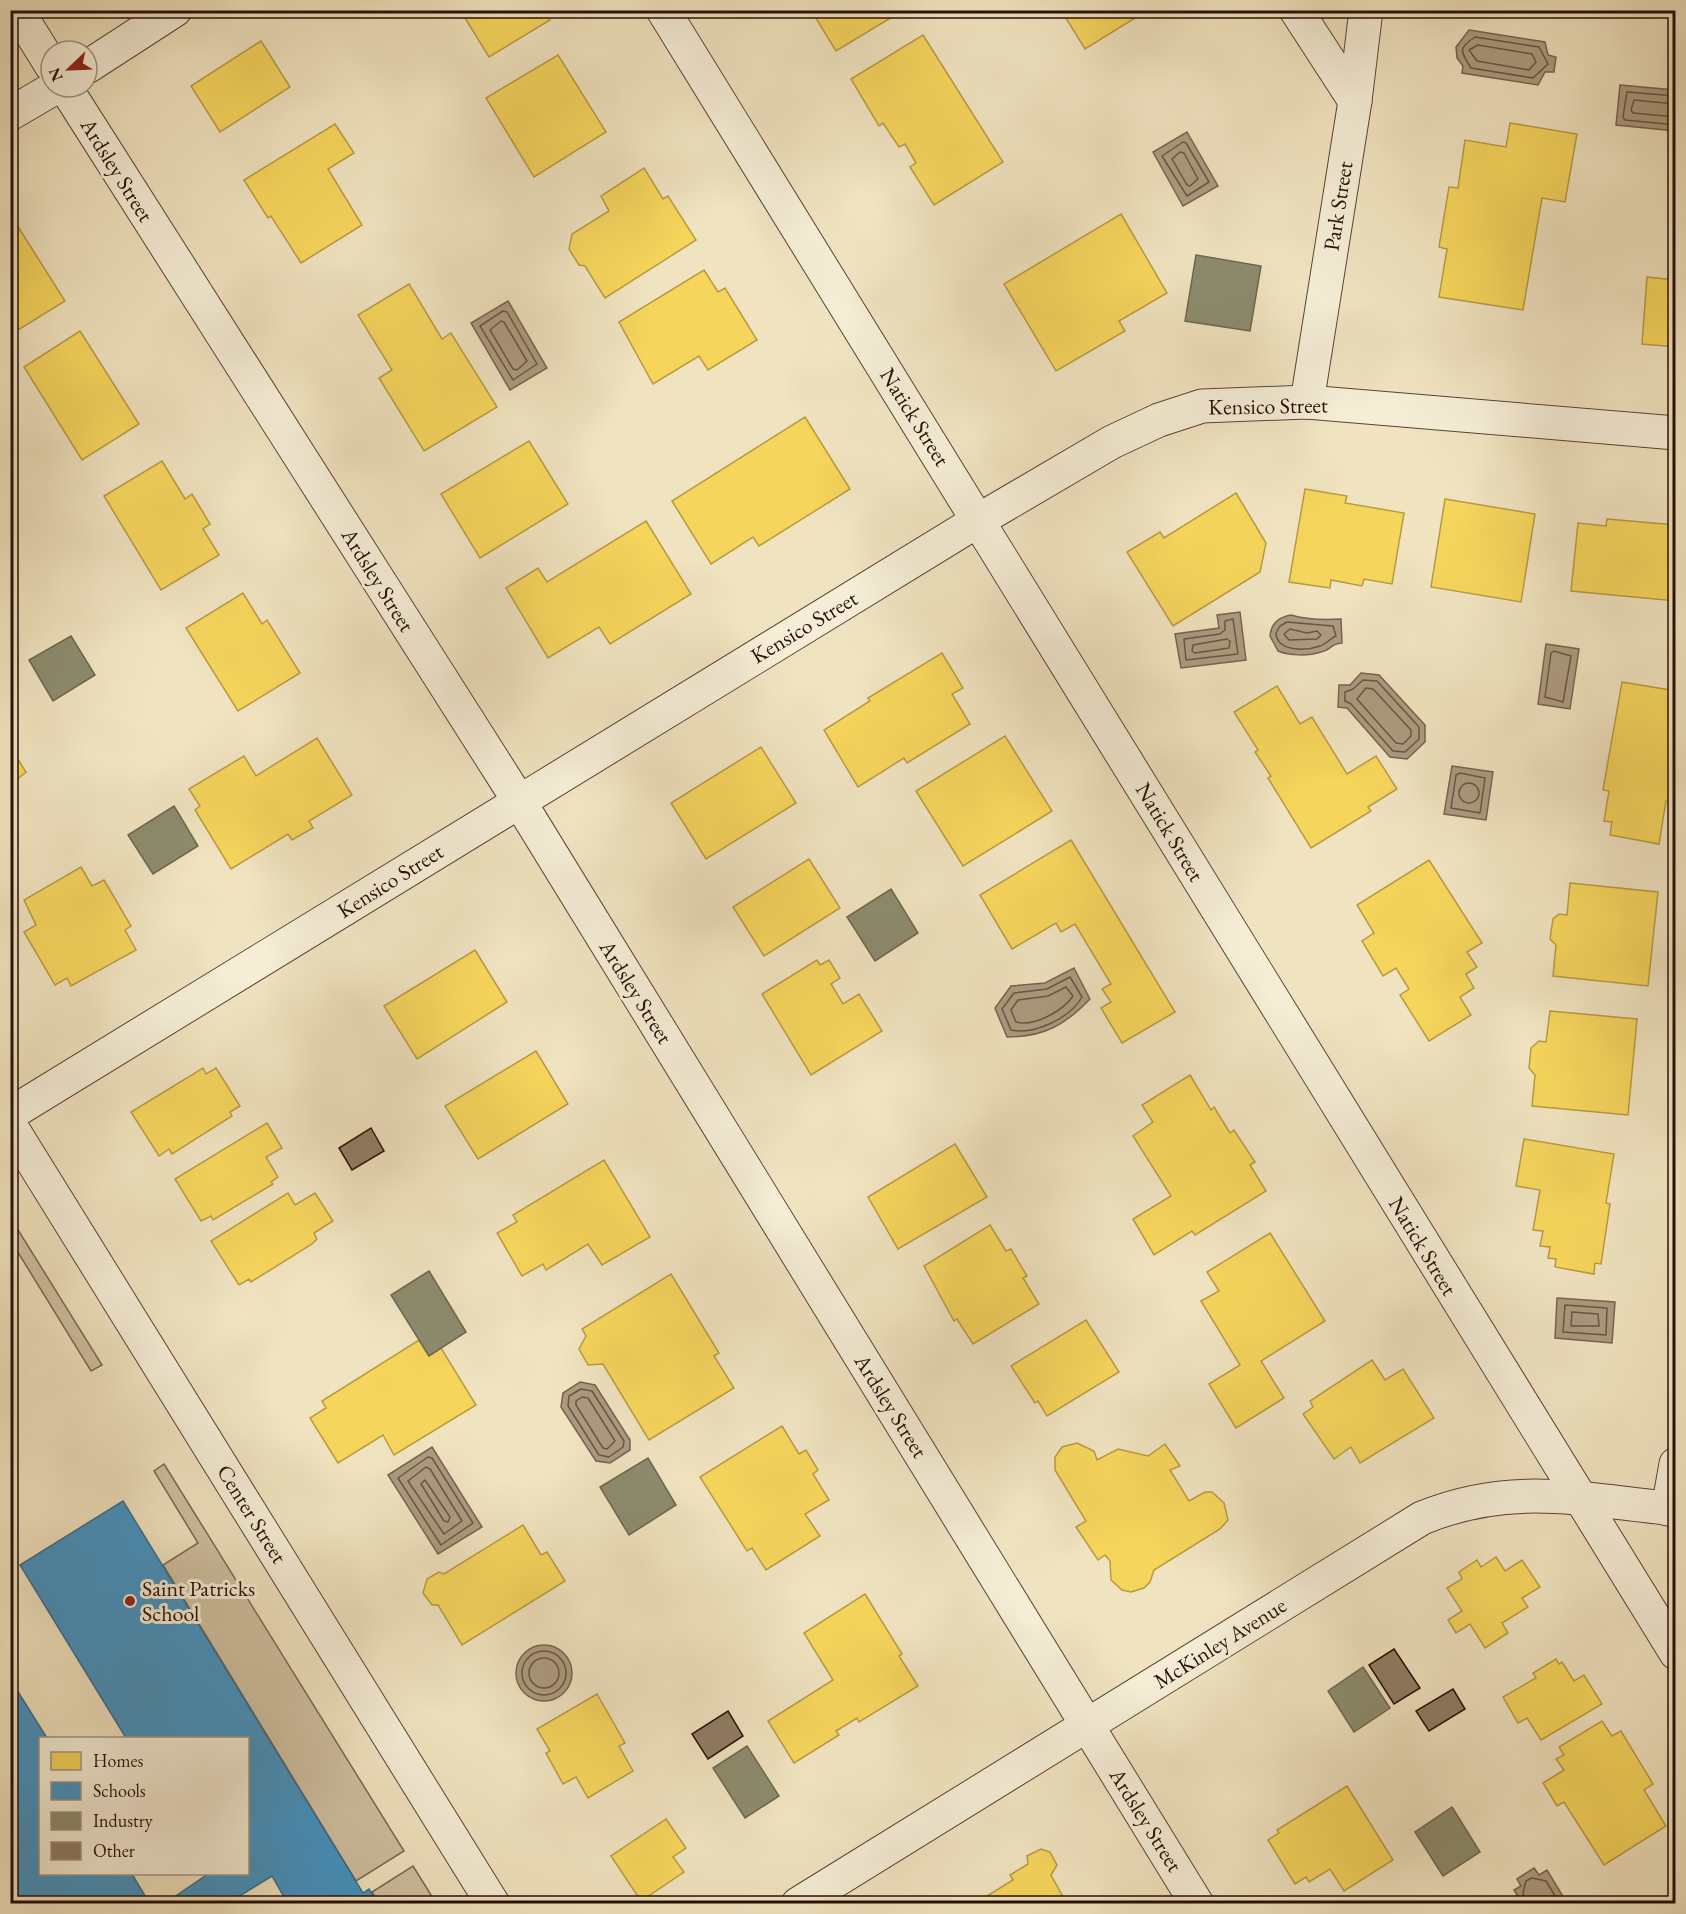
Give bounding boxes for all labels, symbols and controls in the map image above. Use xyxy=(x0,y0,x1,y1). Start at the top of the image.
north arrow xyxy=(39,39,99,99)
text: N xyxy=(43,65,68,85)
street label: Ardsley Street xyxy=(73,112,160,227)
street label: Park Street xyxy=(1317,159,1359,253)
street label: Natick Street xyxy=(873,362,957,472)
street label: Kensico Street xyxy=(1208,390,1328,422)
street label: Ardsley Street xyxy=(334,522,421,637)
street label: Kensico Street xyxy=(745,584,863,670)
street label: Natick Street xyxy=(1129,777,1211,887)
street label: Kensico Street xyxy=(332,837,449,925)
street label: Ardsley Street xyxy=(592,934,679,1049)
street label: Natick Street xyxy=(1382,1191,1464,1301)
street label: Ardsley Street xyxy=(847,1348,934,1463)
street label: Center Street xyxy=(210,1459,294,1569)
place label: Saint Patricks School xyxy=(142,1574,255,1628)
street label: McKinley Avenue xyxy=(1148,1590,1292,1695)
marker: Saint Patricks School xyxy=(123,1594,137,1608)
legend xyxy=(39,1737,249,1875)
text: Homes xyxy=(93,1749,144,1772)
street label: Ardsley Street xyxy=(1102,1762,1189,1877)
text: Schools xyxy=(93,1779,146,1802)
text: Industry xyxy=(93,1809,153,1832)
text: Other xyxy=(93,1839,135,1862)

